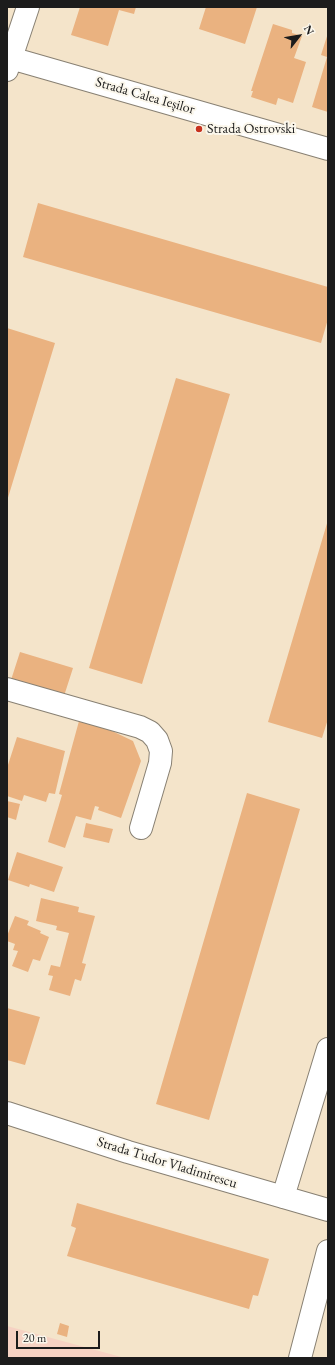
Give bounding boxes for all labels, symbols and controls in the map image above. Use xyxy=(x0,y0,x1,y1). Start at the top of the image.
north arrow xyxy=(279,16,319,56)
text: N xyxy=(301,22,318,37)
street label: Strada Calea Ieșilor xyxy=(93,74,197,118)
place label: Strada Ostrovski xyxy=(207,121,295,137)
marker: Strada Ostrovski xyxy=(194,124,204,134)
street label: Strada Tudor Vladimirescu xyxy=(95,1134,239,1192)
scale bar xyxy=(18,1323,102,1349)
text: 20 m xyxy=(23,1330,46,1346)

